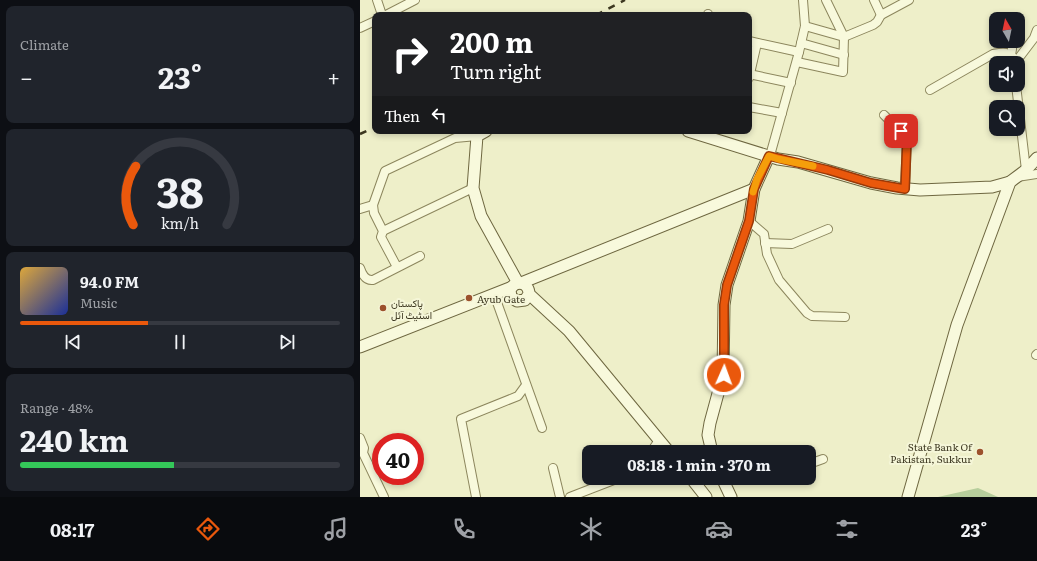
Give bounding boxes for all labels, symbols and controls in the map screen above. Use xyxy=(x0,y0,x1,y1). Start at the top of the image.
north arrow xyxy=(989,12,1025,48)
map controls xyxy=(989,12,1025,136)
text: 200 m xyxy=(450,20,533,62)
icon: right xyxy=(384,28,436,80)
text: Climate xyxy=(20,35,69,54)
text: 23° xyxy=(158,54,202,98)
button: sound xyxy=(989,56,1025,92)
text: Turn right xyxy=(450,58,541,85)
text: − xyxy=(20,60,33,93)
text: + xyxy=(327,60,340,93)
button: search xyxy=(989,100,1025,136)
text: Then xyxy=(384,104,420,127)
icon: left xyxy=(428,104,450,126)
pin xyxy=(884,114,918,148)
icon: arrive xyxy=(890,120,912,142)
text: 38 xyxy=(156,159,204,221)
text: km/h xyxy=(161,212,200,233)
text: 94.0 FM xyxy=(80,270,139,293)
place label: Ayub Gate xyxy=(477,291,525,306)
text: Music xyxy=(80,293,117,312)
marker: Ayub Gate xyxy=(464,293,474,303)
place label: پاکستان اسٹیٹ آئل xyxy=(391,295,432,322)
marker: پاکستان اسٹیٹ آئل xyxy=(378,303,388,313)
icon: previous xyxy=(62,331,84,353)
icon: pause xyxy=(169,331,191,353)
icon: next xyxy=(276,331,298,353)
position arrow xyxy=(703,354,745,396)
text: Range · 48% xyxy=(20,398,93,417)
text: 240 km xyxy=(20,417,129,461)
speed limit sign: 40 xyxy=(372,433,424,485)
place label: State Bank Of Pakistan, Sukkur xyxy=(890,439,973,466)
marker: State Bank Of Pakistan, Sukkur xyxy=(975,447,985,457)
text: 08:18 · 1 min · 370 m xyxy=(627,453,771,476)
icon: directions xyxy=(194,515,222,543)
icon: music xyxy=(322,515,350,543)
icon: phone xyxy=(450,515,478,543)
icon: climate xyxy=(577,515,605,543)
icon: car xyxy=(705,515,733,543)
icon: filters xyxy=(833,515,861,543)
text: 08:17 xyxy=(50,516,94,543)
text: 23° xyxy=(961,516,987,543)

